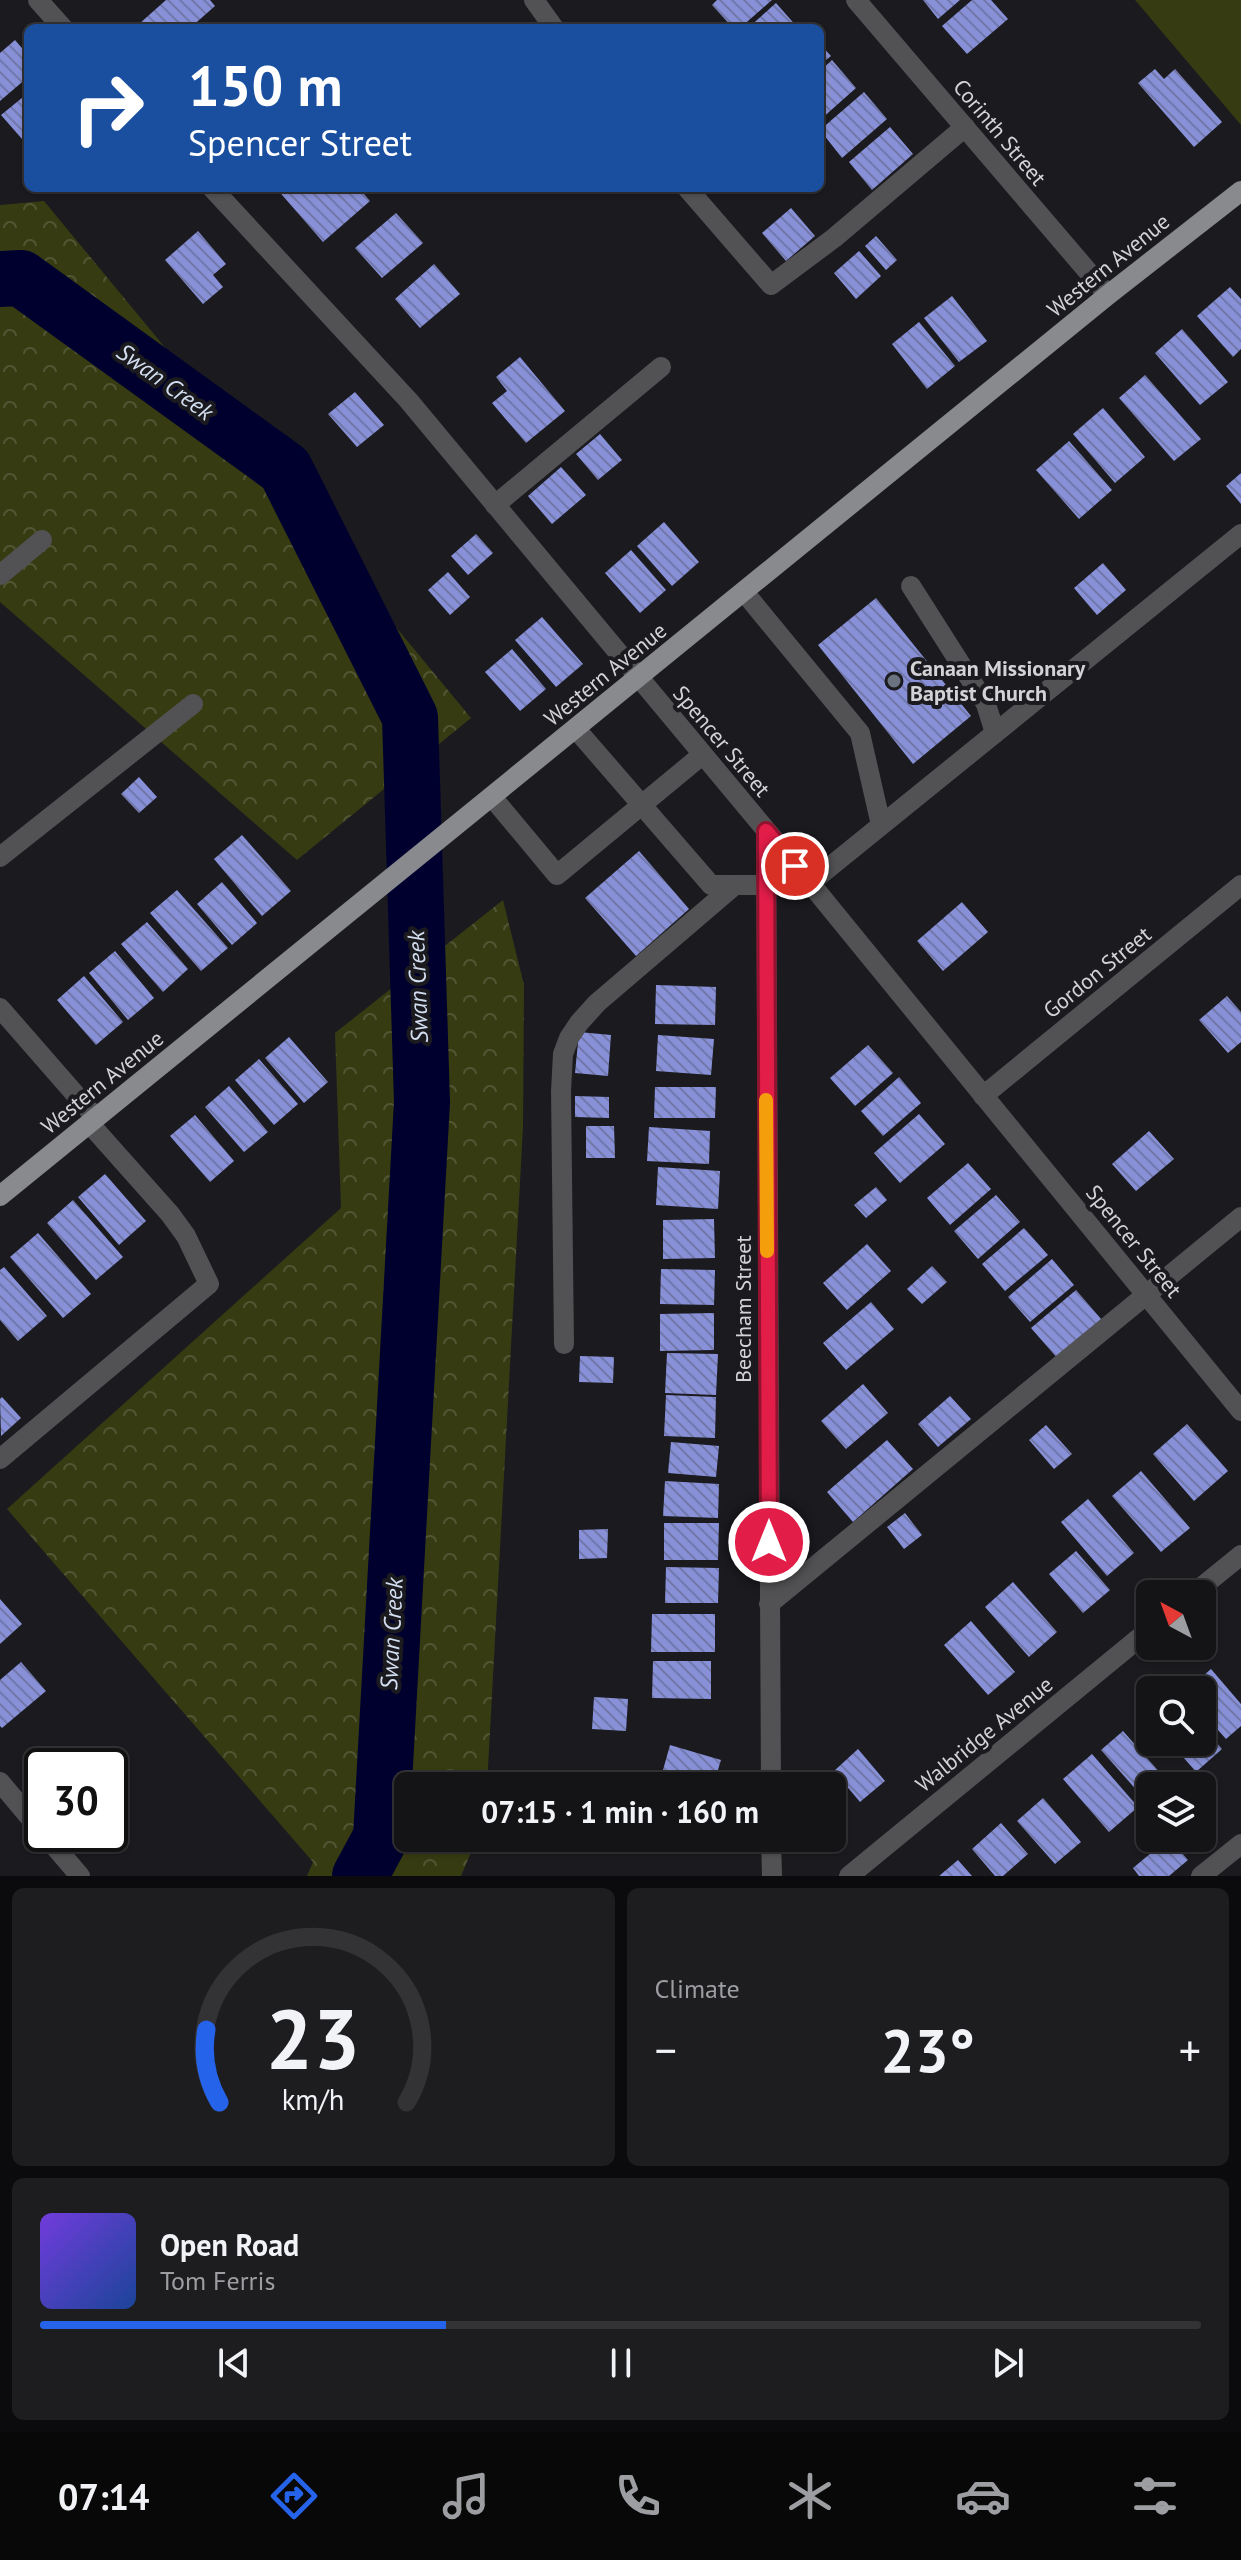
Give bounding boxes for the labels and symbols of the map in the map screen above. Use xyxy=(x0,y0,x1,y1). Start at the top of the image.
street label: Corinth Street xyxy=(947,73,1053,191)
street label: Western Avenue xyxy=(1041,207,1175,323)
water label: Swan Creek xyxy=(111,336,221,428)
street label: Western Avenue xyxy=(538,616,672,732)
place label: Canaan Missionary Baptist Church xyxy=(910,654,1086,707)
marker: Canaan Missionary Baptist Church xyxy=(885,672,903,690)
street label: Spencer Street xyxy=(667,680,777,803)
pin xyxy=(761,832,829,900)
street label: Gordon Street xyxy=(1037,920,1157,1024)
water label: Swan Creek xyxy=(400,929,435,1044)
street label: Western Avenue xyxy=(35,1024,169,1140)
street label: Spencer Street xyxy=(1080,1179,1188,1303)
street label: Beecham Street xyxy=(729,1235,757,1383)
position arrow xyxy=(727,1500,811,1584)
water label: Swan Creek xyxy=(373,1576,410,1691)
north arrow xyxy=(1136,1580,1216,1660)
street label: Walbridge Avenue xyxy=(910,1670,1058,1798)
speed limit sign: 30 xyxy=(24,1748,128,1852)

